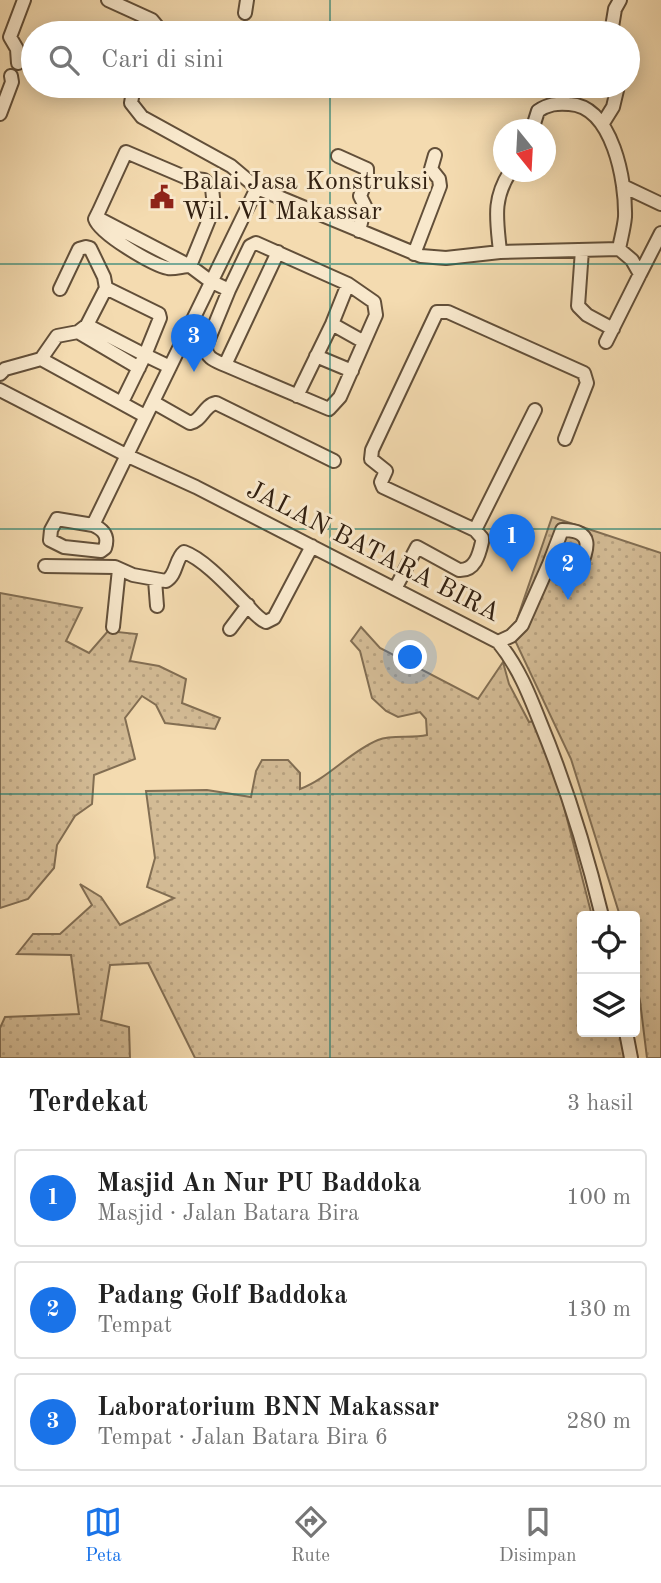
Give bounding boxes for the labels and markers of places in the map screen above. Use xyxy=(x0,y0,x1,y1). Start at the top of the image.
place label: Balai Jasa Konstruksi Wil. VI Makassar xyxy=(182,169,429,225)
public building icon: Balai Jasa Konstruksi Wil. VI Makassar xyxy=(148,183,176,211)
pin: 3 xyxy=(171,314,217,372)
pin: 1 xyxy=(489,514,535,572)
pin: 2 xyxy=(545,542,591,600)

